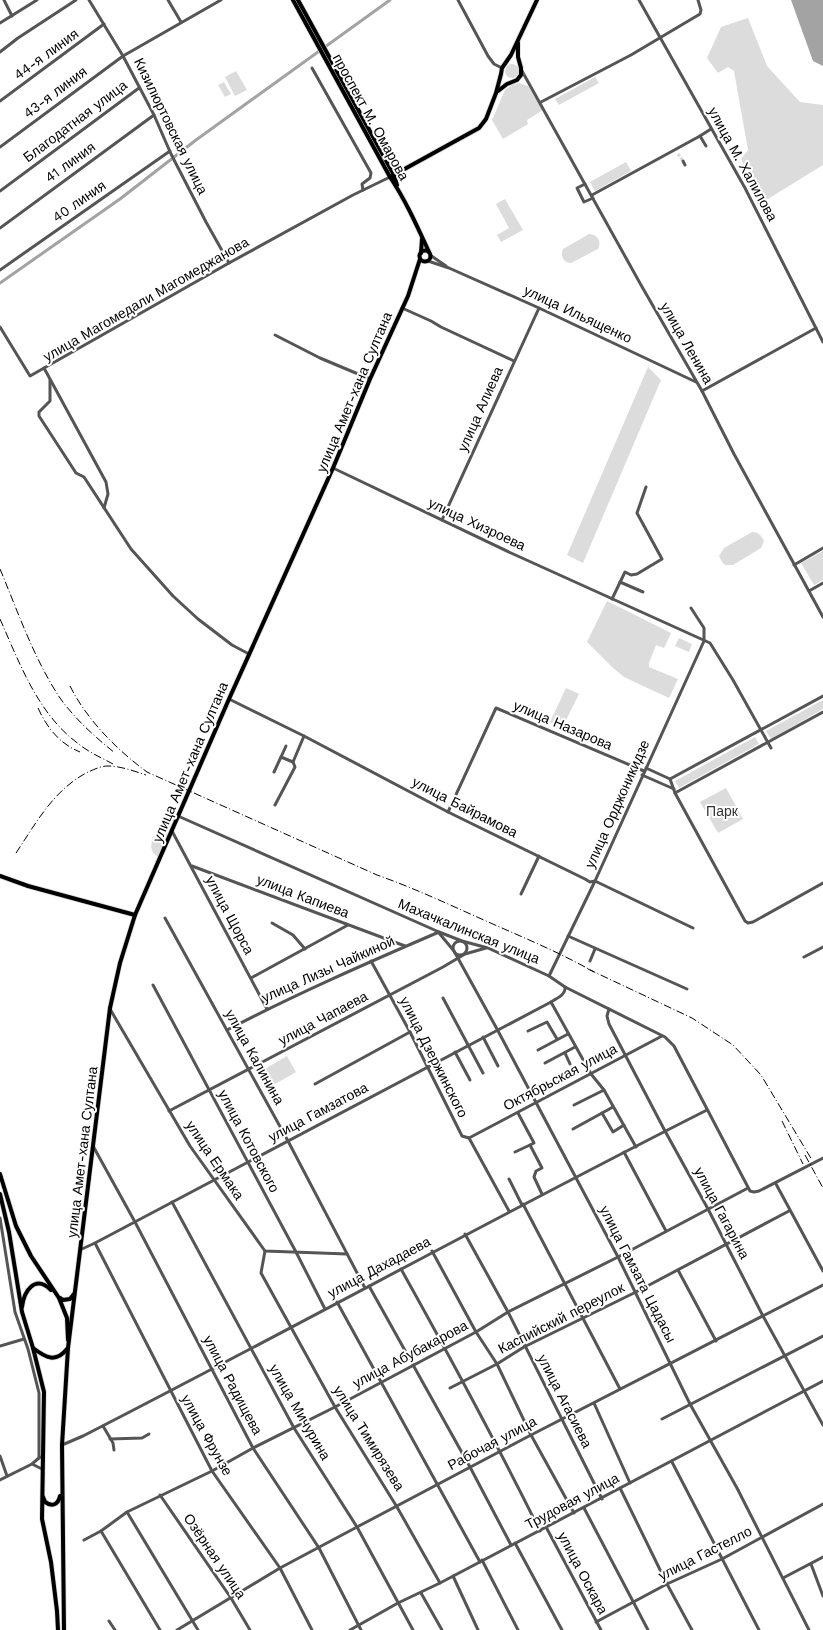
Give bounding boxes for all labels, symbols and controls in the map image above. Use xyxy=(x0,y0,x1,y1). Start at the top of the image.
street label: 44-я линия xyxy=(11,25,81,83)
street label: проспект М. Омарова xyxy=(330,51,413,183)
street label: Кизилюртовская улица xyxy=(131,55,211,197)
street label: 43-я линия xyxy=(20,63,90,121)
street label: Благодатная улица xyxy=(20,77,130,165)
street label: улица М. Халилова xyxy=(705,104,781,224)
street label: 41 линия xyxy=(42,139,98,185)
street label: 40 линия xyxy=(49,177,109,225)
street label: улица Магомедали Магомеджановa xyxy=(40,233,252,365)
street label: улица Ильященко xyxy=(521,282,635,346)
street label: улица Ленина xyxy=(657,299,717,387)
street label: улица Амет-хана Султана xyxy=(313,309,395,475)
street label: улица Алиева xyxy=(454,364,506,454)
street label: улица Хизроева xyxy=(426,495,528,554)
street label: улица Амет-хана Султана xyxy=(149,679,231,845)
street label: улица Назарова xyxy=(511,697,615,753)
street label: улица Орджоникидзе xyxy=(581,737,653,871)
street label: улица Байрамова xyxy=(410,774,521,841)
park label: Парк xyxy=(706,803,739,819)
street label: улица Капиева xyxy=(255,871,352,921)
street label: улица Щорса xyxy=(203,873,258,957)
street label: Махачкалинская улица xyxy=(396,895,542,967)
street label: улица Лизы Чайкиной xyxy=(259,932,397,1006)
street label: улица Чапаева xyxy=(276,988,370,1048)
street label: улица Дзержинского xyxy=(397,994,472,1120)
street label: улица Калинина xyxy=(222,1007,288,1108)
street label: Октябрьская улица xyxy=(500,1040,620,1114)
street label: улица Амет-хана Султана xyxy=(64,1065,100,1239)
street label: улица Гамзатова xyxy=(266,1079,371,1145)
street label: улица Котовского xyxy=(215,1087,283,1195)
street label: улица Ермака xyxy=(183,1117,247,1203)
street label: улица Гагарина xyxy=(691,1164,753,1262)
street label: улица Гамзата Цадасы xyxy=(596,1203,680,1345)
street label: улица Дахадаева xyxy=(325,1233,433,1301)
street label: Каспийский переулок xyxy=(495,1279,628,1357)
street label: улица Абубакарова xyxy=(350,1317,470,1391)
street label: улица Радищева xyxy=(200,1333,266,1438)
street label: улица Агасиева xyxy=(535,1352,596,1451)
street label: улица Мичурина xyxy=(266,1361,334,1463)
street label: улица Тимирязева xyxy=(330,1383,408,1494)
street label: улица Фрунзе xyxy=(178,1392,236,1479)
street label: Рабочая улица xyxy=(445,1413,539,1473)
street label: Трудовая улица xyxy=(522,1469,622,1532)
street label: Озёрная улица xyxy=(181,1510,249,1602)
street label: улица Гастелло xyxy=(656,1522,755,1583)
street label: улица Оскара xyxy=(555,1529,612,1617)

